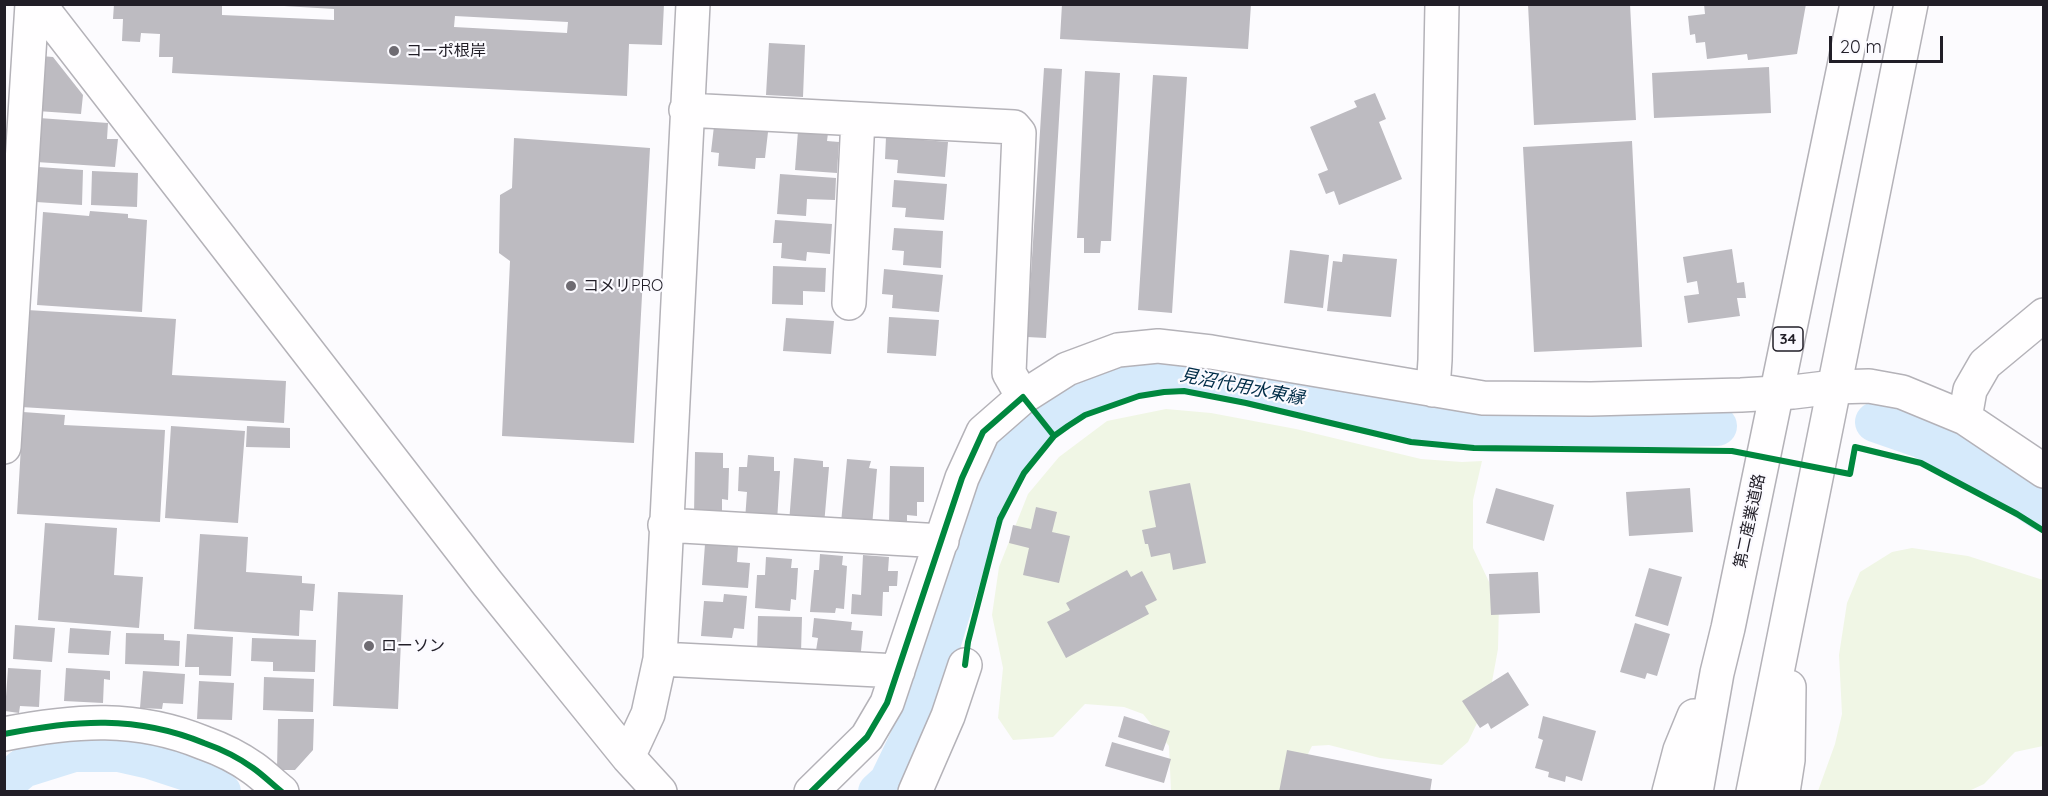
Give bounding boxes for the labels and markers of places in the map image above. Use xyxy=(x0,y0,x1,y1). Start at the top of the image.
place label: コーポ根岸 xyxy=(406,41,486,61)
marker: コーポ根岸 xyxy=(387,44,401,58)
place label: コメリPRO xyxy=(583,276,663,296)
marker: コメリPRO xyxy=(564,279,578,293)
place label: ローソン xyxy=(381,636,445,656)
marker: ローソン xyxy=(362,639,376,653)

